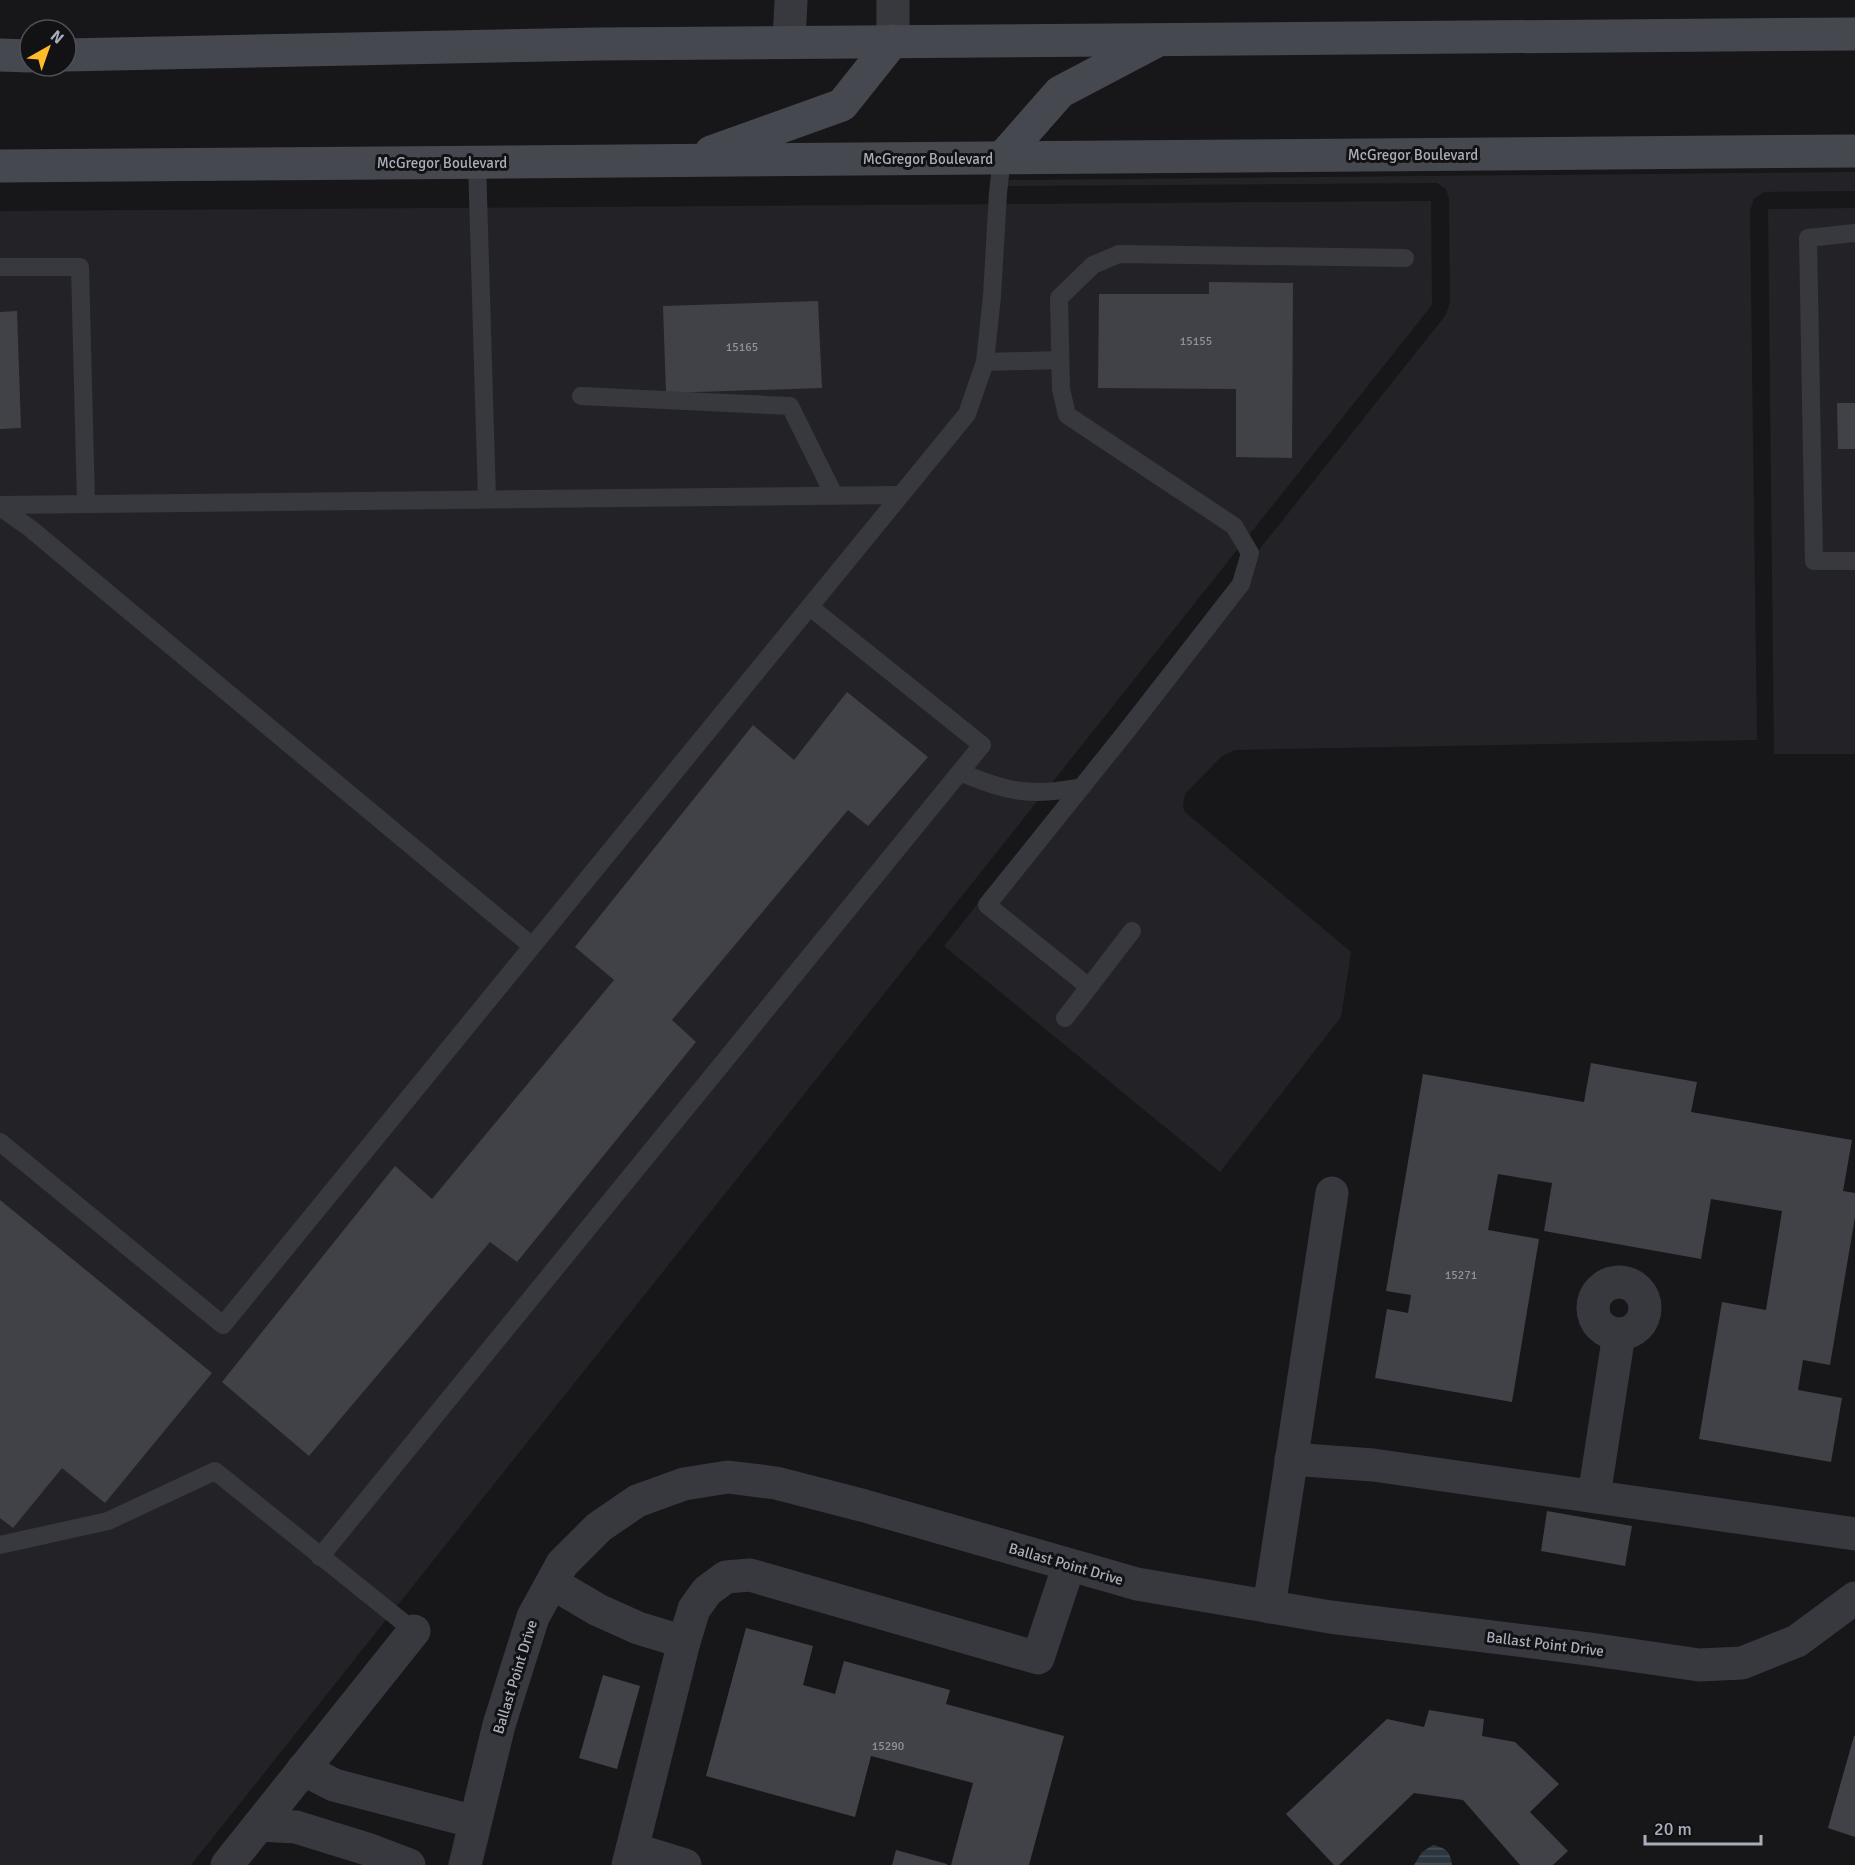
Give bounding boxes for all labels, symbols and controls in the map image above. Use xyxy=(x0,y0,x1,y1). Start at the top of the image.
north arrow xyxy=(18,18,78,78)
text: N xyxy=(46,26,68,49)
street label: McGregor Boulevard xyxy=(1348,146,1478,164)
street label: McGregor Boulevard xyxy=(863,150,993,168)
street label: McGregor Boulevard xyxy=(377,154,507,172)
house number: 15155 xyxy=(1180,334,1212,349)
house number: 15165 xyxy=(726,340,758,355)
house number: 15271 xyxy=(1445,1268,1477,1283)
street label: Ballast Point Drive xyxy=(1007,1539,1125,1589)
street label: Ballast Point Drive xyxy=(489,1618,541,1736)
street label: Ballast Point Drive xyxy=(1485,1628,1605,1660)
house number: 15290 xyxy=(872,1739,904,1754)
scale bar xyxy=(1645,1808,1760,1846)
text: 20 m xyxy=(1654,1818,1692,1840)

